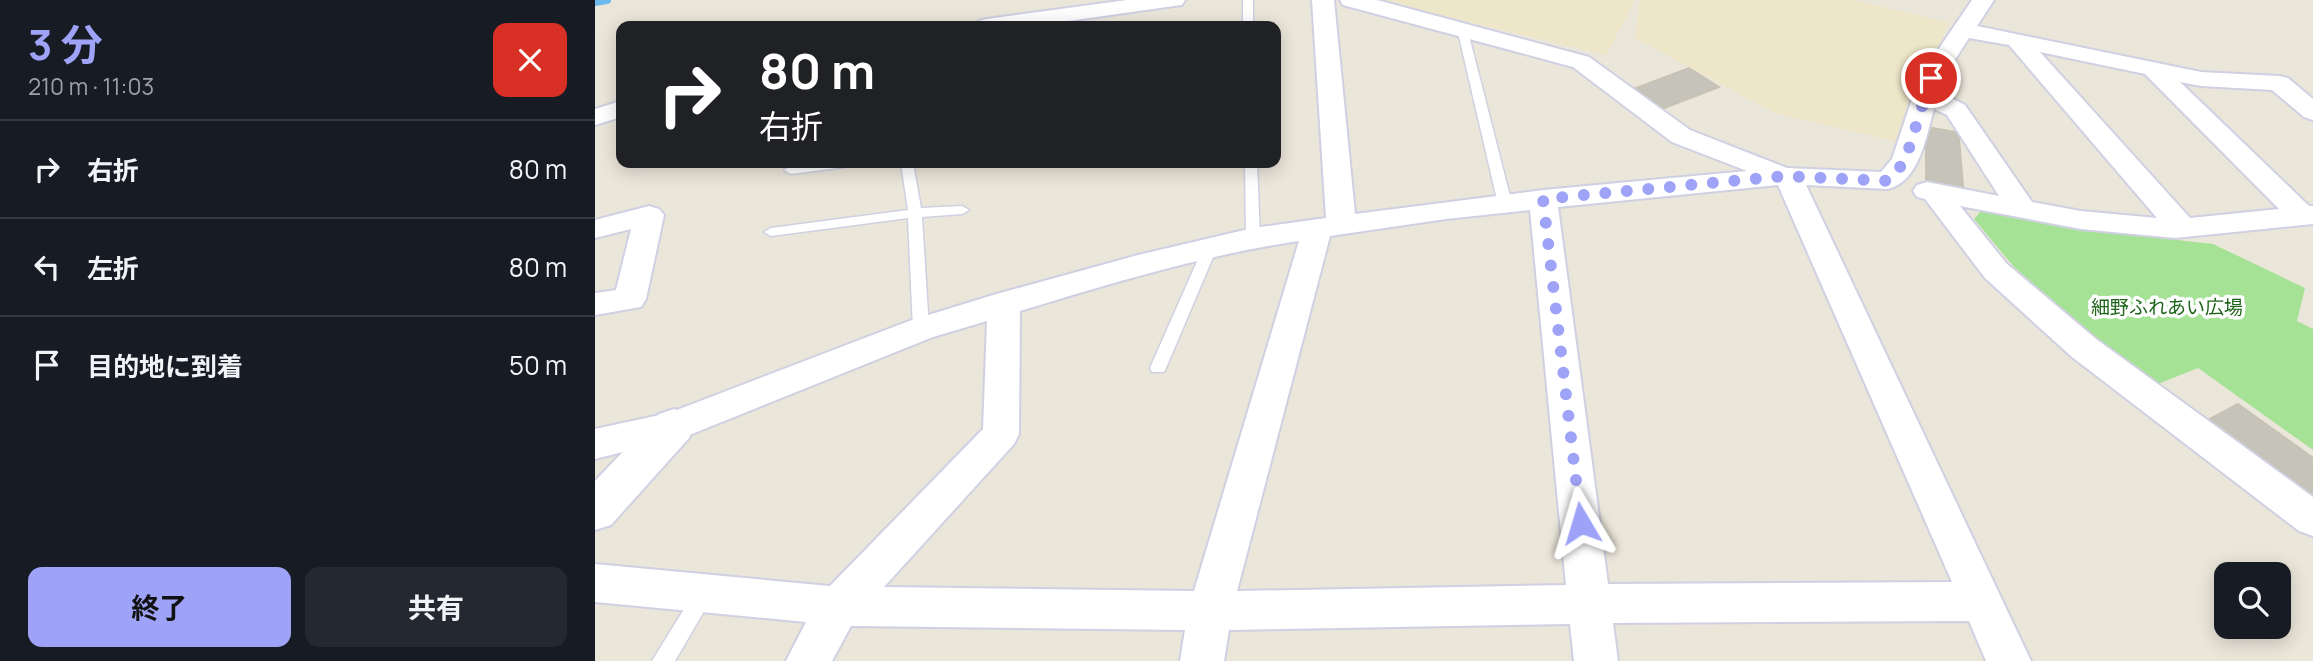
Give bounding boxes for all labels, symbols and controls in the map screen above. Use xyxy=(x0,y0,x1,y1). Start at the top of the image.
text: 3 分 xyxy=(28,15,103,73)
button: close xyxy=(493,23,567,97)
text: 80 m xyxy=(759,37,875,104)
pin xyxy=(1901,48,1961,108)
icon: right xyxy=(644,49,735,140)
icon: arrive xyxy=(1912,59,1950,97)
text: 210 m · 11:03 xyxy=(28,70,154,102)
text: 右折 xyxy=(759,104,823,148)
icon: right xyxy=(28,150,66,188)
text: 80 m xyxy=(509,151,567,187)
text: 右折 xyxy=(87,152,139,188)
icon: left xyxy=(28,248,66,286)
text: 80 m xyxy=(509,249,567,285)
text: 左折 xyxy=(87,250,139,286)
park label: 細野ふれあい広場 xyxy=(2091,294,2243,320)
icon: arrive xyxy=(28,346,66,384)
text: 50 m xyxy=(509,347,567,383)
text: 目的地に到着 xyxy=(87,348,243,384)
position arrow xyxy=(1544,486,1618,560)
map controls xyxy=(2214,562,2291,639)
button: search xyxy=(2214,562,2291,639)
button: 終了 xyxy=(28,567,291,647)
button: 共有 xyxy=(305,567,567,647)

